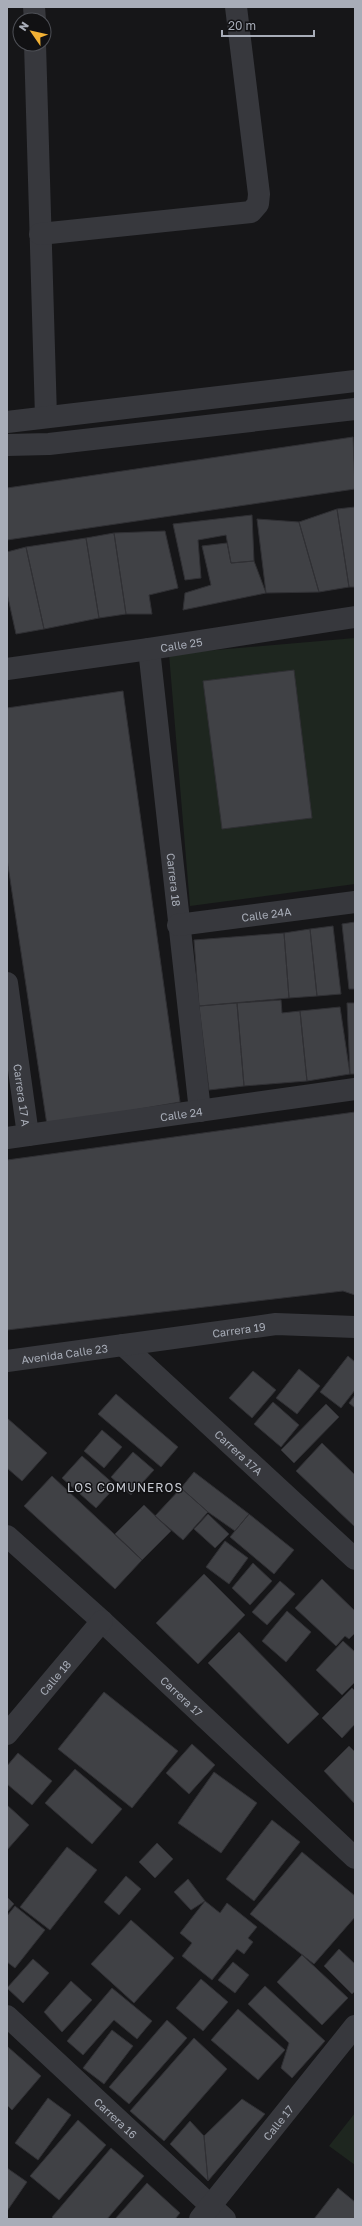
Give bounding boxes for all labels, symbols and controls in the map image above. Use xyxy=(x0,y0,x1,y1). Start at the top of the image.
north arrow xyxy=(12,12,52,52)
scale bar xyxy=(222,12,314,38)
text: 20 m xyxy=(228,18,256,33)
text: N xyxy=(16,19,31,33)
street label: Calle 25 xyxy=(159,634,203,654)
street label: Carrera 18 xyxy=(165,852,184,907)
street label: Calle 24A xyxy=(240,904,293,923)
street label: Carrera 17 A xyxy=(12,1063,33,1128)
street label: Calle 24 xyxy=(159,1104,204,1123)
street label: Carrera 19 xyxy=(211,1319,266,1339)
street label: Avenida Calle 23 xyxy=(20,1341,109,1365)
street label: Carrera 17A xyxy=(213,1427,266,1478)
district label: LOS COMUNEROS xyxy=(67,1480,183,1495)
street label: Calle 18 xyxy=(36,1657,73,1698)
street label: Carrera 17 xyxy=(158,1673,206,1719)
street label: Carrera 16 xyxy=(92,2094,140,2141)
street label: Calle 17 xyxy=(260,2102,296,2142)

